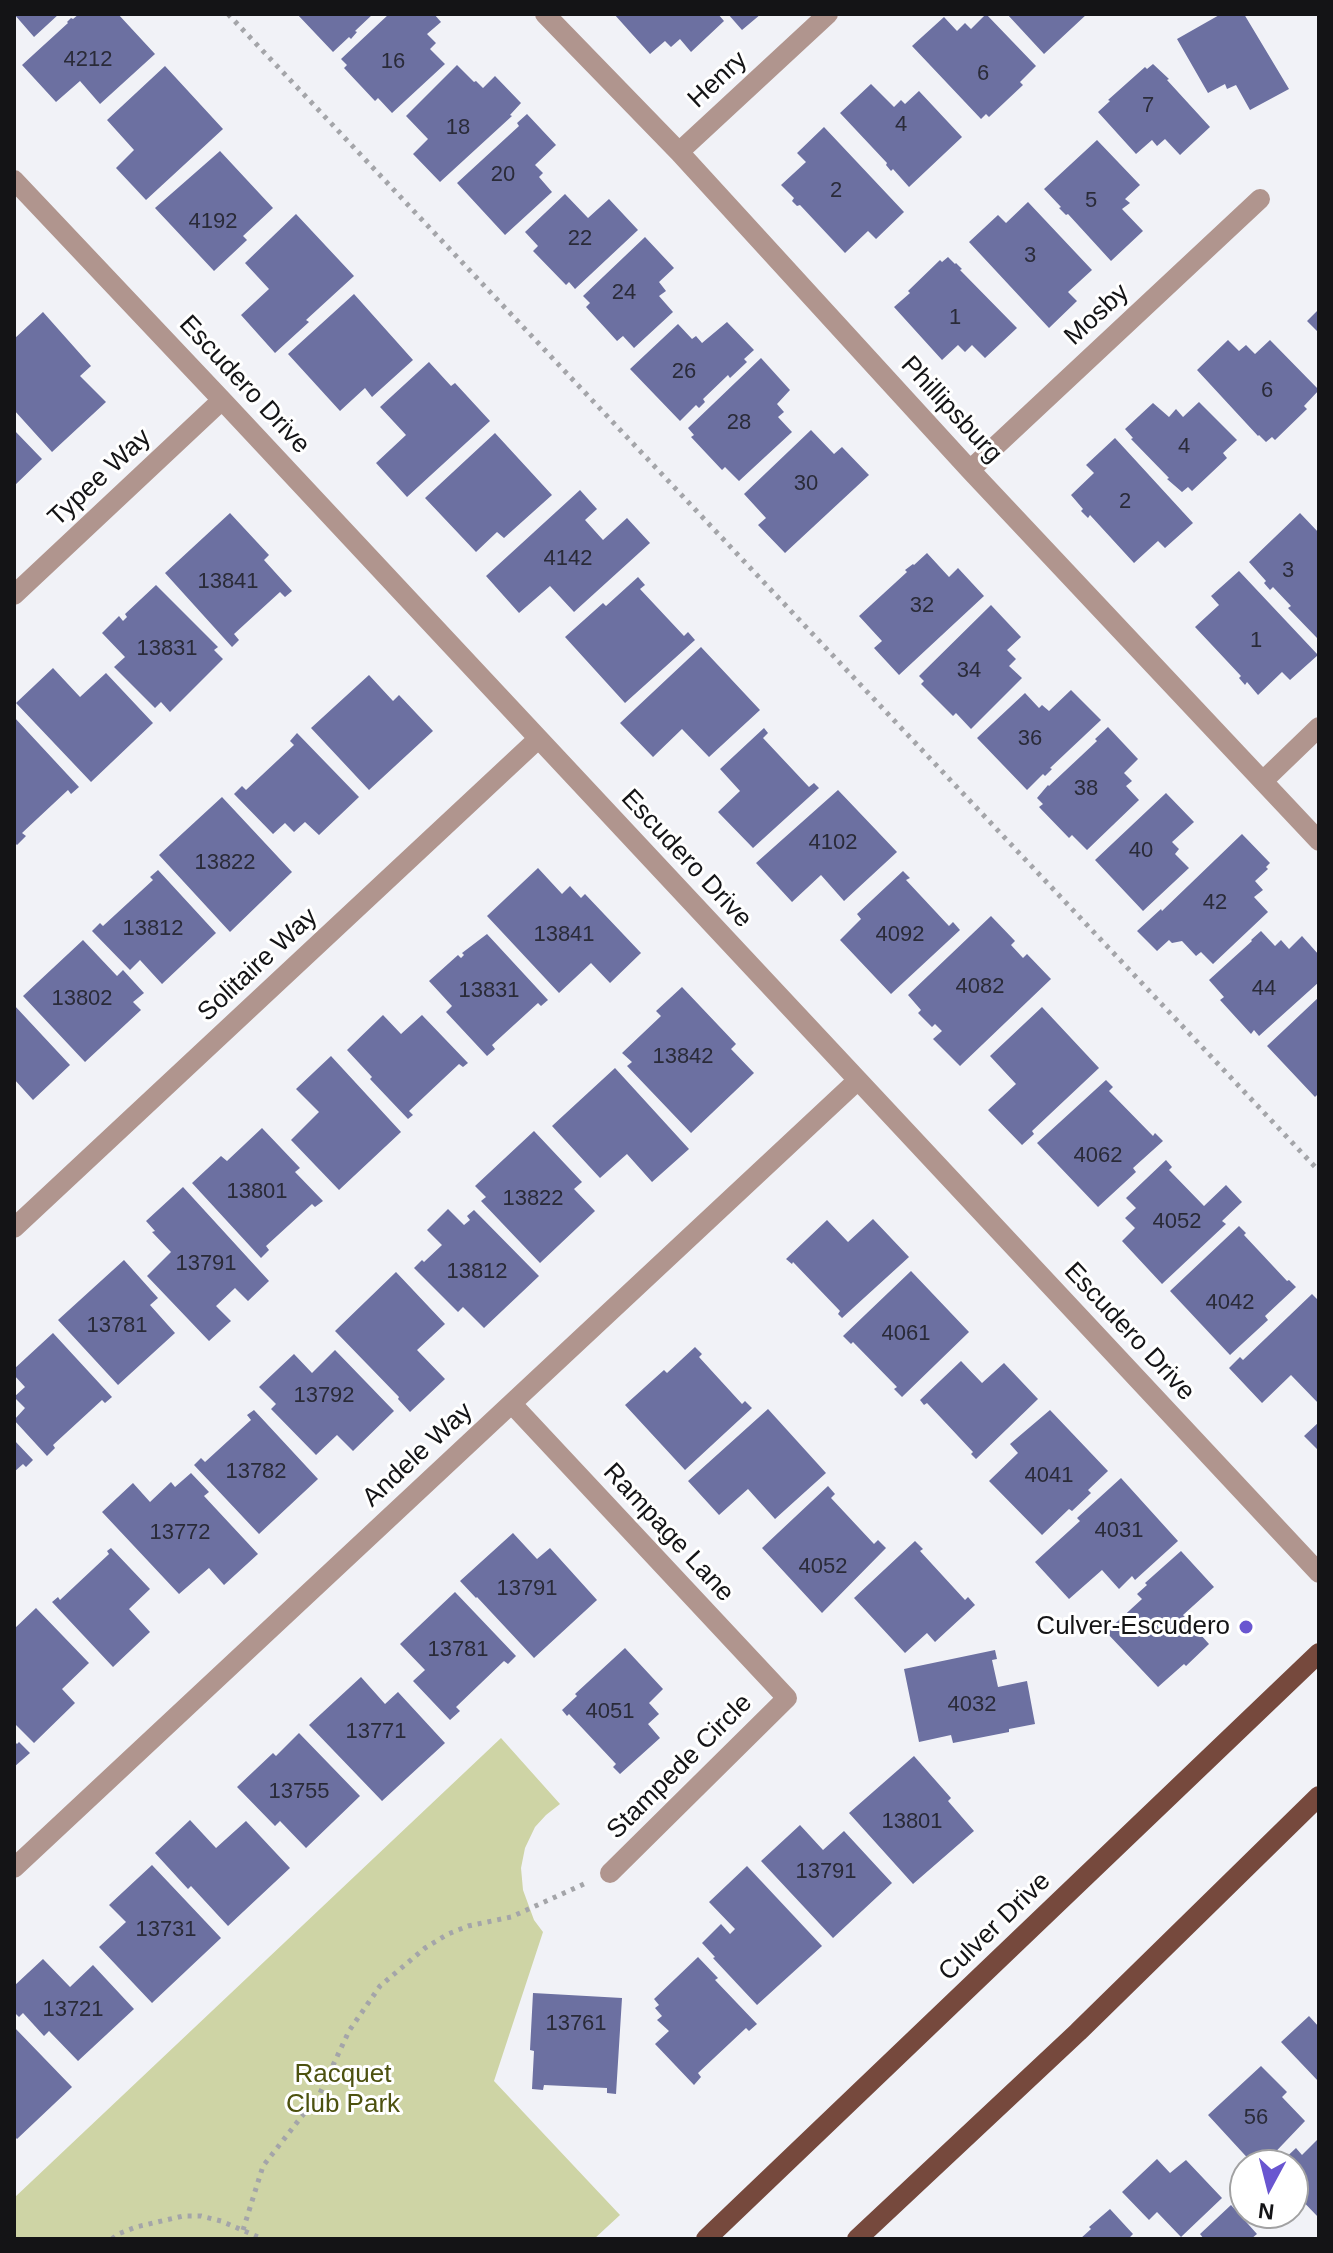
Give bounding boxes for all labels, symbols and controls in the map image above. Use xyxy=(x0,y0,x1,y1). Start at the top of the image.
street label: Henry xyxy=(682,45,754,115)
house number: 4212 xyxy=(64,47,112,73)
house number: 16 xyxy=(381,49,405,75)
house number: 6 xyxy=(977,61,989,87)
house number: 7 xyxy=(1142,93,1154,119)
house number: 4 xyxy=(895,112,907,138)
house number: 18 xyxy=(446,115,470,141)
house number: 20 xyxy=(491,162,515,188)
house number: 2 xyxy=(830,178,842,204)
house number: 5 xyxy=(1085,188,1097,214)
house number: 4192 xyxy=(189,209,237,235)
house number: 22 xyxy=(568,226,592,252)
house number: 3 xyxy=(1024,243,1036,269)
street label: Mosby xyxy=(1058,277,1136,353)
house number: 24 xyxy=(612,280,636,306)
house number: 1 xyxy=(949,305,961,331)
street label: Escudero Drive xyxy=(172,309,316,461)
street label: Phillipsburg xyxy=(894,350,1008,470)
house number: 26 xyxy=(672,359,696,385)
house number: 6 xyxy=(1261,378,1273,404)
house number: 28 xyxy=(727,410,751,436)
street label: Typee Way xyxy=(42,423,158,533)
house number: 4 xyxy=(1178,434,1190,460)
house number: 30 xyxy=(794,471,818,497)
house number: 2 xyxy=(1119,489,1131,515)
house number: 4142 xyxy=(544,546,592,572)
house number: 3 xyxy=(1282,558,1294,584)
house number: 13841 xyxy=(197,569,259,595)
house number: 32 xyxy=(910,593,934,619)
house number: 1 xyxy=(1250,628,1262,654)
house number: 13831 xyxy=(136,636,198,662)
house number: 34 xyxy=(957,658,981,684)
house number: 36 xyxy=(1018,726,1042,752)
house number: 38 xyxy=(1074,776,1098,802)
street label: Escudero Drive xyxy=(614,783,758,935)
house number: 4102 xyxy=(809,830,857,856)
house number: 40 xyxy=(1129,838,1153,864)
house number: 13822 xyxy=(194,850,256,876)
house number: 42 xyxy=(1203,890,1227,916)
street label: Solitaire Way xyxy=(192,902,324,1028)
house number: 13812 xyxy=(122,916,184,942)
house number: 13841 xyxy=(533,922,595,948)
house number: 4092 xyxy=(876,922,924,948)
house number: 4082 xyxy=(956,974,1004,1000)
house number: 44 xyxy=(1252,976,1276,1002)
house number: 13831 xyxy=(458,978,520,1004)
house number: 13802 xyxy=(51,986,113,1012)
house number: 13842 xyxy=(652,1044,714,1070)
house number: 4062 xyxy=(1074,1143,1122,1169)
house number: 13801 xyxy=(226,1179,288,1205)
house number: 13822 xyxy=(502,1186,564,1212)
house number: 4052 xyxy=(1153,1209,1201,1235)
house number: 13791 xyxy=(175,1251,237,1277)
street label: Escudero Drive xyxy=(1057,1256,1201,1408)
house number: 13812 xyxy=(446,1259,508,1285)
house number: 4042 xyxy=(1206,1290,1254,1316)
house number: 13781 xyxy=(86,1313,148,1339)
house number: 4061 xyxy=(882,1321,930,1347)
house number: 13792 xyxy=(293,1383,355,1409)
street label: Andele Way xyxy=(356,1396,480,1514)
street label: Rampage Lane xyxy=(596,1457,740,1609)
house number: 13782 xyxy=(225,1459,287,1485)
house number: 4041 xyxy=(1025,1463,1073,1489)
house number: 4031 xyxy=(1095,1518,1143,1544)
house number: 13772 xyxy=(149,1520,211,1546)
house number: 4052 xyxy=(799,1554,847,1580)
house number: 13791 xyxy=(496,1576,558,1602)
place label: Culver-Escudero xyxy=(1036,1611,1230,1643)
marker: Culver-Escudero xyxy=(1237,1618,1255,1636)
house number: 13781 xyxy=(427,1637,489,1663)
street label: Stampede Circle xyxy=(601,1688,759,1846)
house number: 4032 xyxy=(948,1692,996,1718)
house number: 4051 xyxy=(586,1699,634,1725)
house number: 13771 xyxy=(345,1719,407,1745)
house number: 13755 xyxy=(268,1779,330,1805)
house number: 13801 xyxy=(881,1809,943,1835)
house number: 13791 xyxy=(795,1859,857,1885)
street label: Culver Drive xyxy=(933,1866,1057,1988)
house number: 13731 xyxy=(135,1917,197,1943)
house number: 13721 xyxy=(42,1997,104,2023)
house number: 13761 xyxy=(545,2011,607,2037)
park label: Racquet Club Park xyxy=(286,2059,400,2120)
house number: 56 xyxy=(1244,2105,1268,2131)
north arrow xyxy=(1229,2149,1309,2229)
text: N xyxy=(1257,2198,1276,2225)

